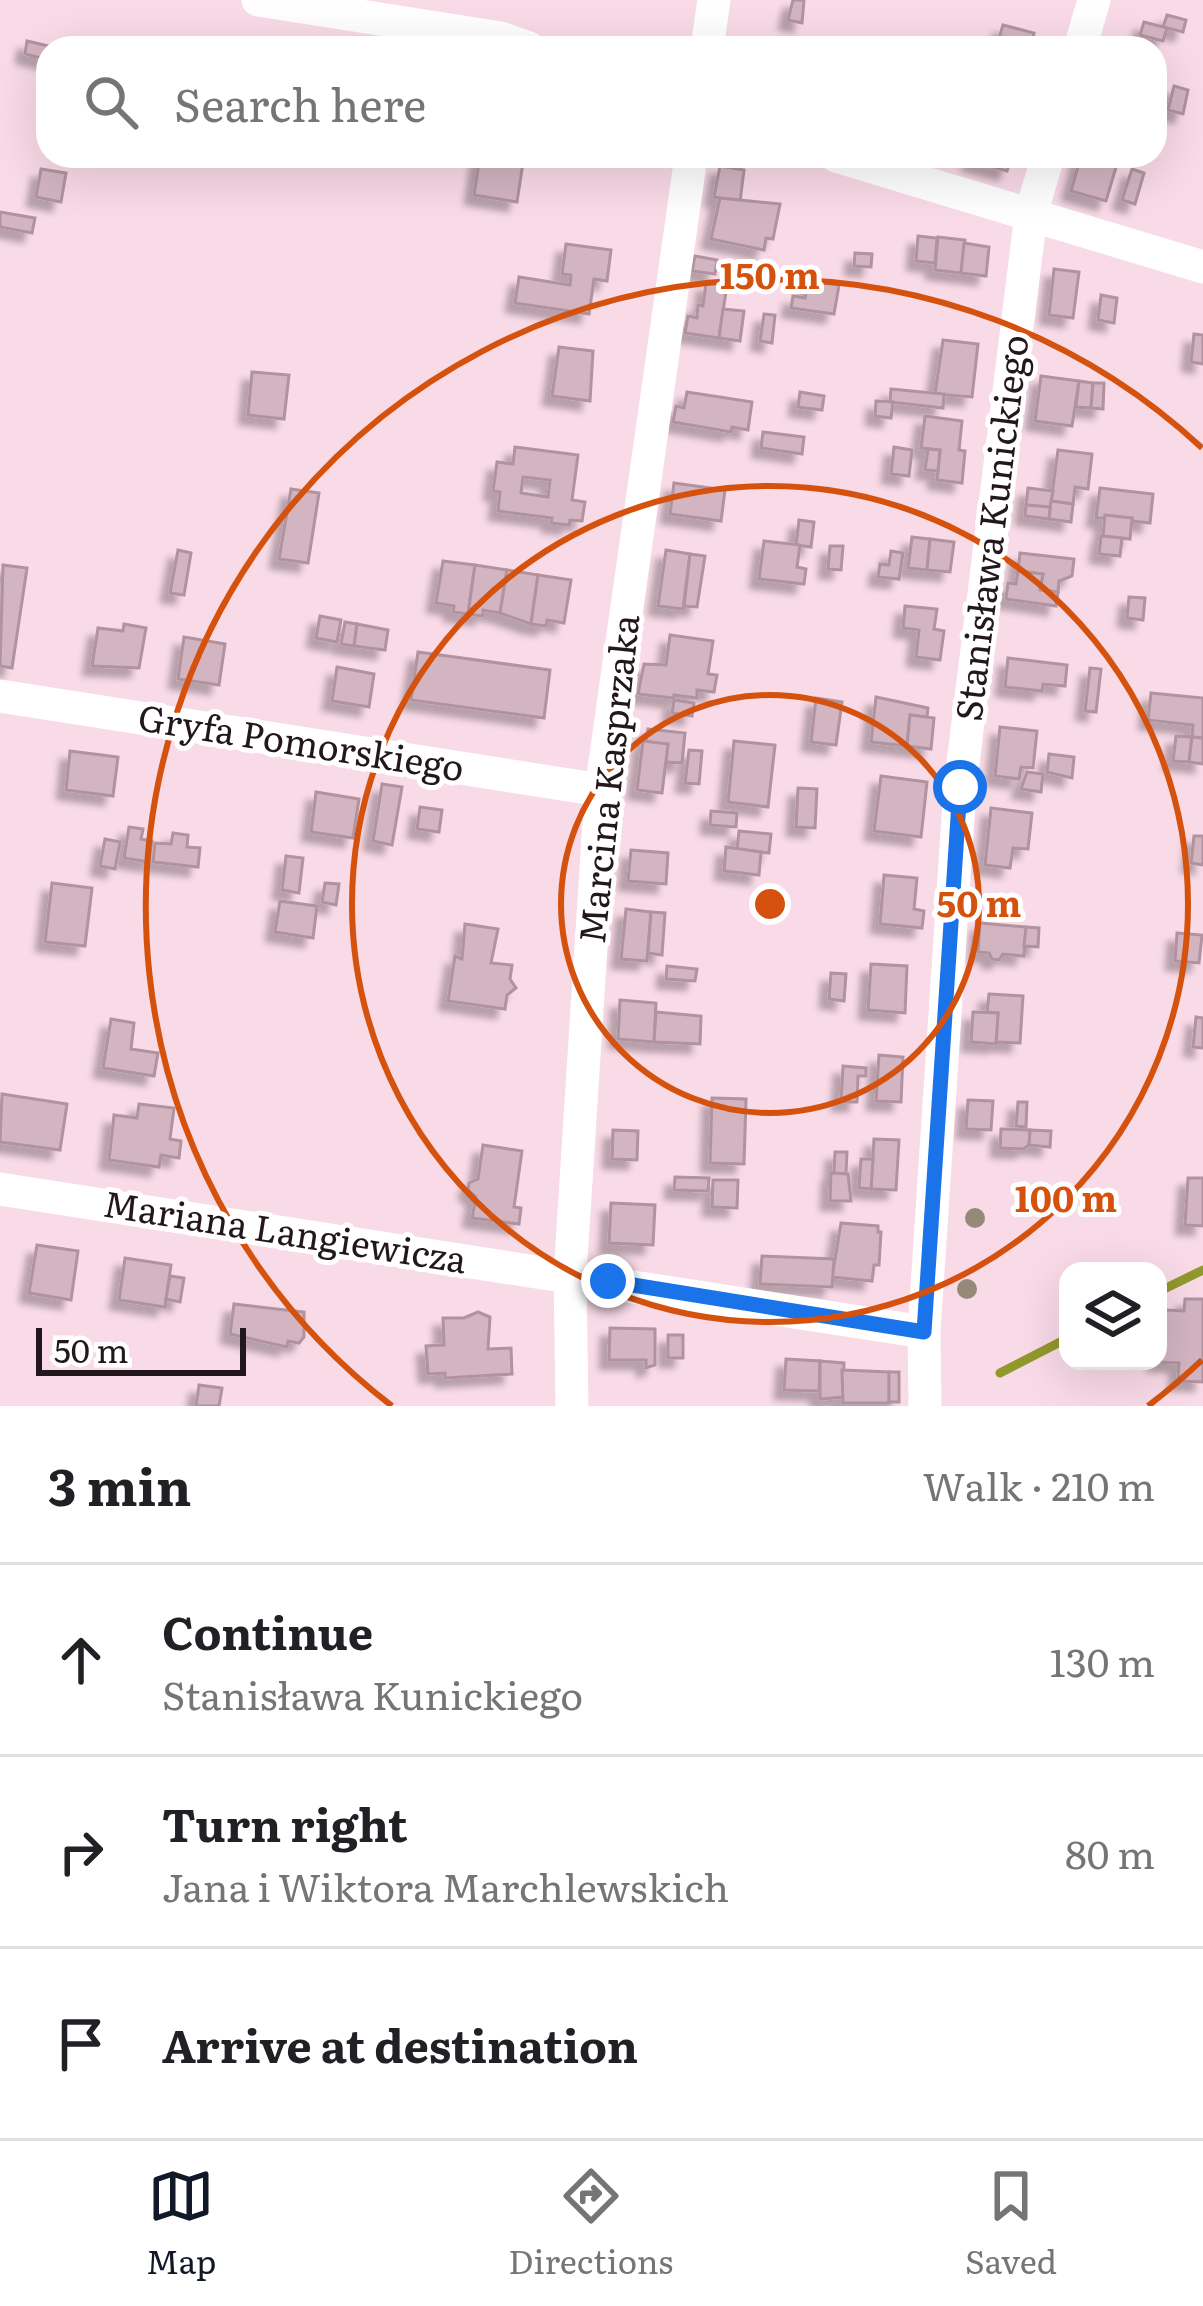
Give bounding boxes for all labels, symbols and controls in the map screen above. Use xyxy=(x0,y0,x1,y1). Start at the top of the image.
search box xyxy=(36,36,1167,168)
icon: search xyxy=(78,69,144,135)
text: Search here xyxy=(174,69,426,136)
text: 150 m xyxy=(720,247,820,300)
street label: Stanisława Kunickiego xyxy=(940,332,1040,724)
street label: Marcina Kasprzaka xyxy=(563,611,650,946)
street label: Gryfa Pomorskiego xyxy=(135,689,468,792)
route start xyxy=(933,760,987,814)
text: 50 m xyxy=(937,875,1022,928)
centre of rings xyxy=(749,883,791,925)
text: 100 m xyxy=(1015,1170,1117,1223)
street label: Mariana Langiewicza xyxy=(100,1175,471,1284)
route end xyxy=(581,1254,635,1308)
map controls xyxy=(1059,1262,1167,1370)
button: layers xyxy=(1059,1262,1167,1370)
scale bar xyxy=(36,1322,246,1375)
text: 50 m xyxy=(54,1324,128,1373)
text: 3 min xyxy=(48,1446,192,1522)
text: Walk · 210 m xyxy=(923,1455,1155,1513)
text: Continue xyxy=(162,1597,373,1664)
icon: ahead xyxy=(48,1627,114,1693)
text: 130 m xyxy=(1050,1631,1155,1689)
text: Stanisława Kunickiego xyxy=(162,1664,583,1722)
text: Turn right xyxy=(162,1789,408,1856)
icon: right xyxy=(48,1819,114,1885)
text: 80 m xyxy=(1065,1823,1155,1881)
text: Jana i Wiktora Marchlewskich xyxy=(162,1856,729,1914)
text: Arrive at destination xyxy=(162,2010,638,2077)
icon: arrive xyxy=(48,2011,114,2077)
tab: Map xyxy=(146,2163,216,2284)
tab: Directions xyxy=(508,2163,673,2284)
tab: Saved xyxy=(965,2163,1057,2284)

